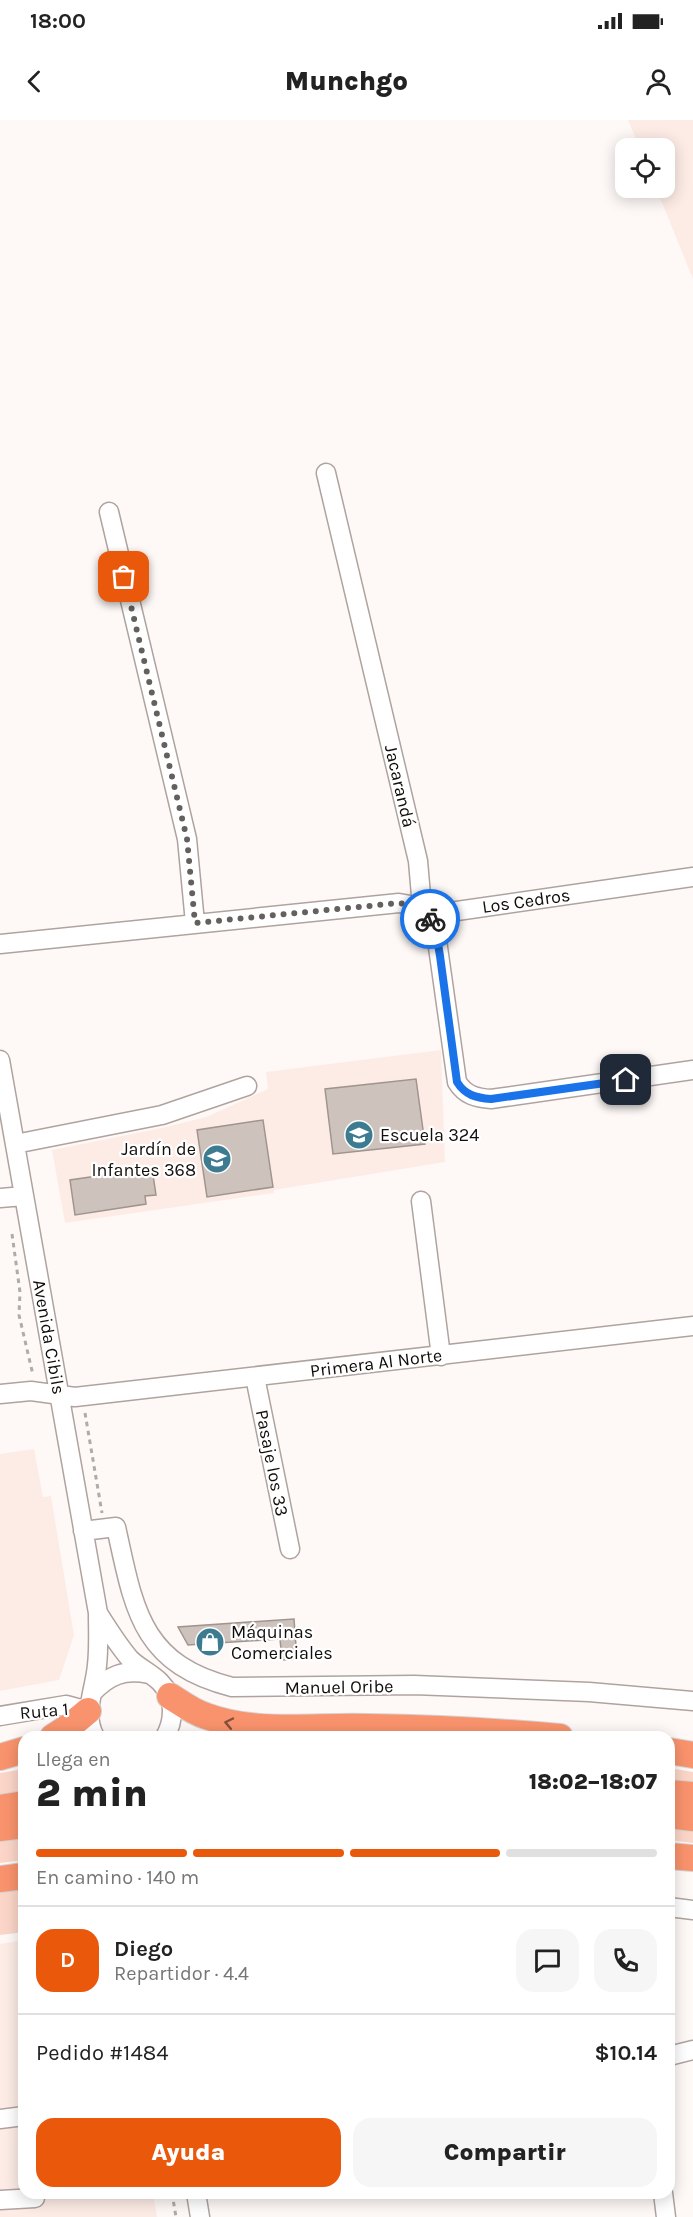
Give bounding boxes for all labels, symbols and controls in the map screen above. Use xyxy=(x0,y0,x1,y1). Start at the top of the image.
text: 18:00 xyxy=(30,8,86,34)
icon: back xyxy=(18,65,51,98)
text: Munchgo xyxy=(285,65,408,97)
icon: person xyxy=(642,65,675,98)
map controls xyxy=(615,138,675,198)
button: locate xyxy=(615,138,675,198)
pin xyxy=(98,551,149,602)
icon: bag xyxy=(107,560,140,593)
street label: Jacarandá xyxy=(380,742,420,830)
street label: Los Cedros xyxy=(481,884,571,918)
courier xyxy=(400,889,460,949)
icon: bike xyxy=(414,903,447,936)
pin xyxy=(600,1054,651,1105)
icon: home xyxy=(609,1063,642,1096)
school or university icon: Escuela 324 xyxy=(343,1119,375,1151)
place label: Escuela 324 xyxy=(380,1124,479,1146)
place label: Jardín de Infantes 368 xyxy=(91,1138,196,1181)
school or university icon: Jardín de Infantes 368 xyxy=(201,1143,233,1175)
street label: Avenida Cibils xyxy=(28,1278,70,1396)
street label: Primera Al Norte xyxy=(309,1344,443,1382)
street label: Pasaje los 33 xyxy=(251,1408,293,1518)
place label: Máquinas Comerciales xyxy=(231,1621,333,1664)
shop icon: Máquinas Comerciales xyxy=(194,1626,226,1658)
street label: Manuel Oribe xyxy=(284,1675,394,1699)
street label: Ruta 1 xyxy=(19,1698,69,1724)
one-way arrow xyxy=(224,1717,234,1730)
text: Llega en xyxy=(36,1748,111,1771)
text: 18:02–18:07 xyxy=(529,1769,657,1795)
text: 2 min xyxy=(36,1770,148,1816)
text: En camino · 140 m xyxy=(36,1866,199,1889)
button: chat xyxy=(516,1929,579,1992)
button: phone xyxy=(594,1929,657,1992)
text: Diego xyxy=(114,1936,173,1962)
text: D xyxy=(60,1947,75,1973)
text: Repartidor · 4.4 xyxy=(114,1962,249,1985)
text: Pedido #1484 xyxy=(36,2040,168,2066)
text: $10.14 xyxy=(594,2040,657,2066)
button: Ayuda xyxy=(36,2118,341,2187)
button: Compartir xyxy=(353,2118,657,2187)

